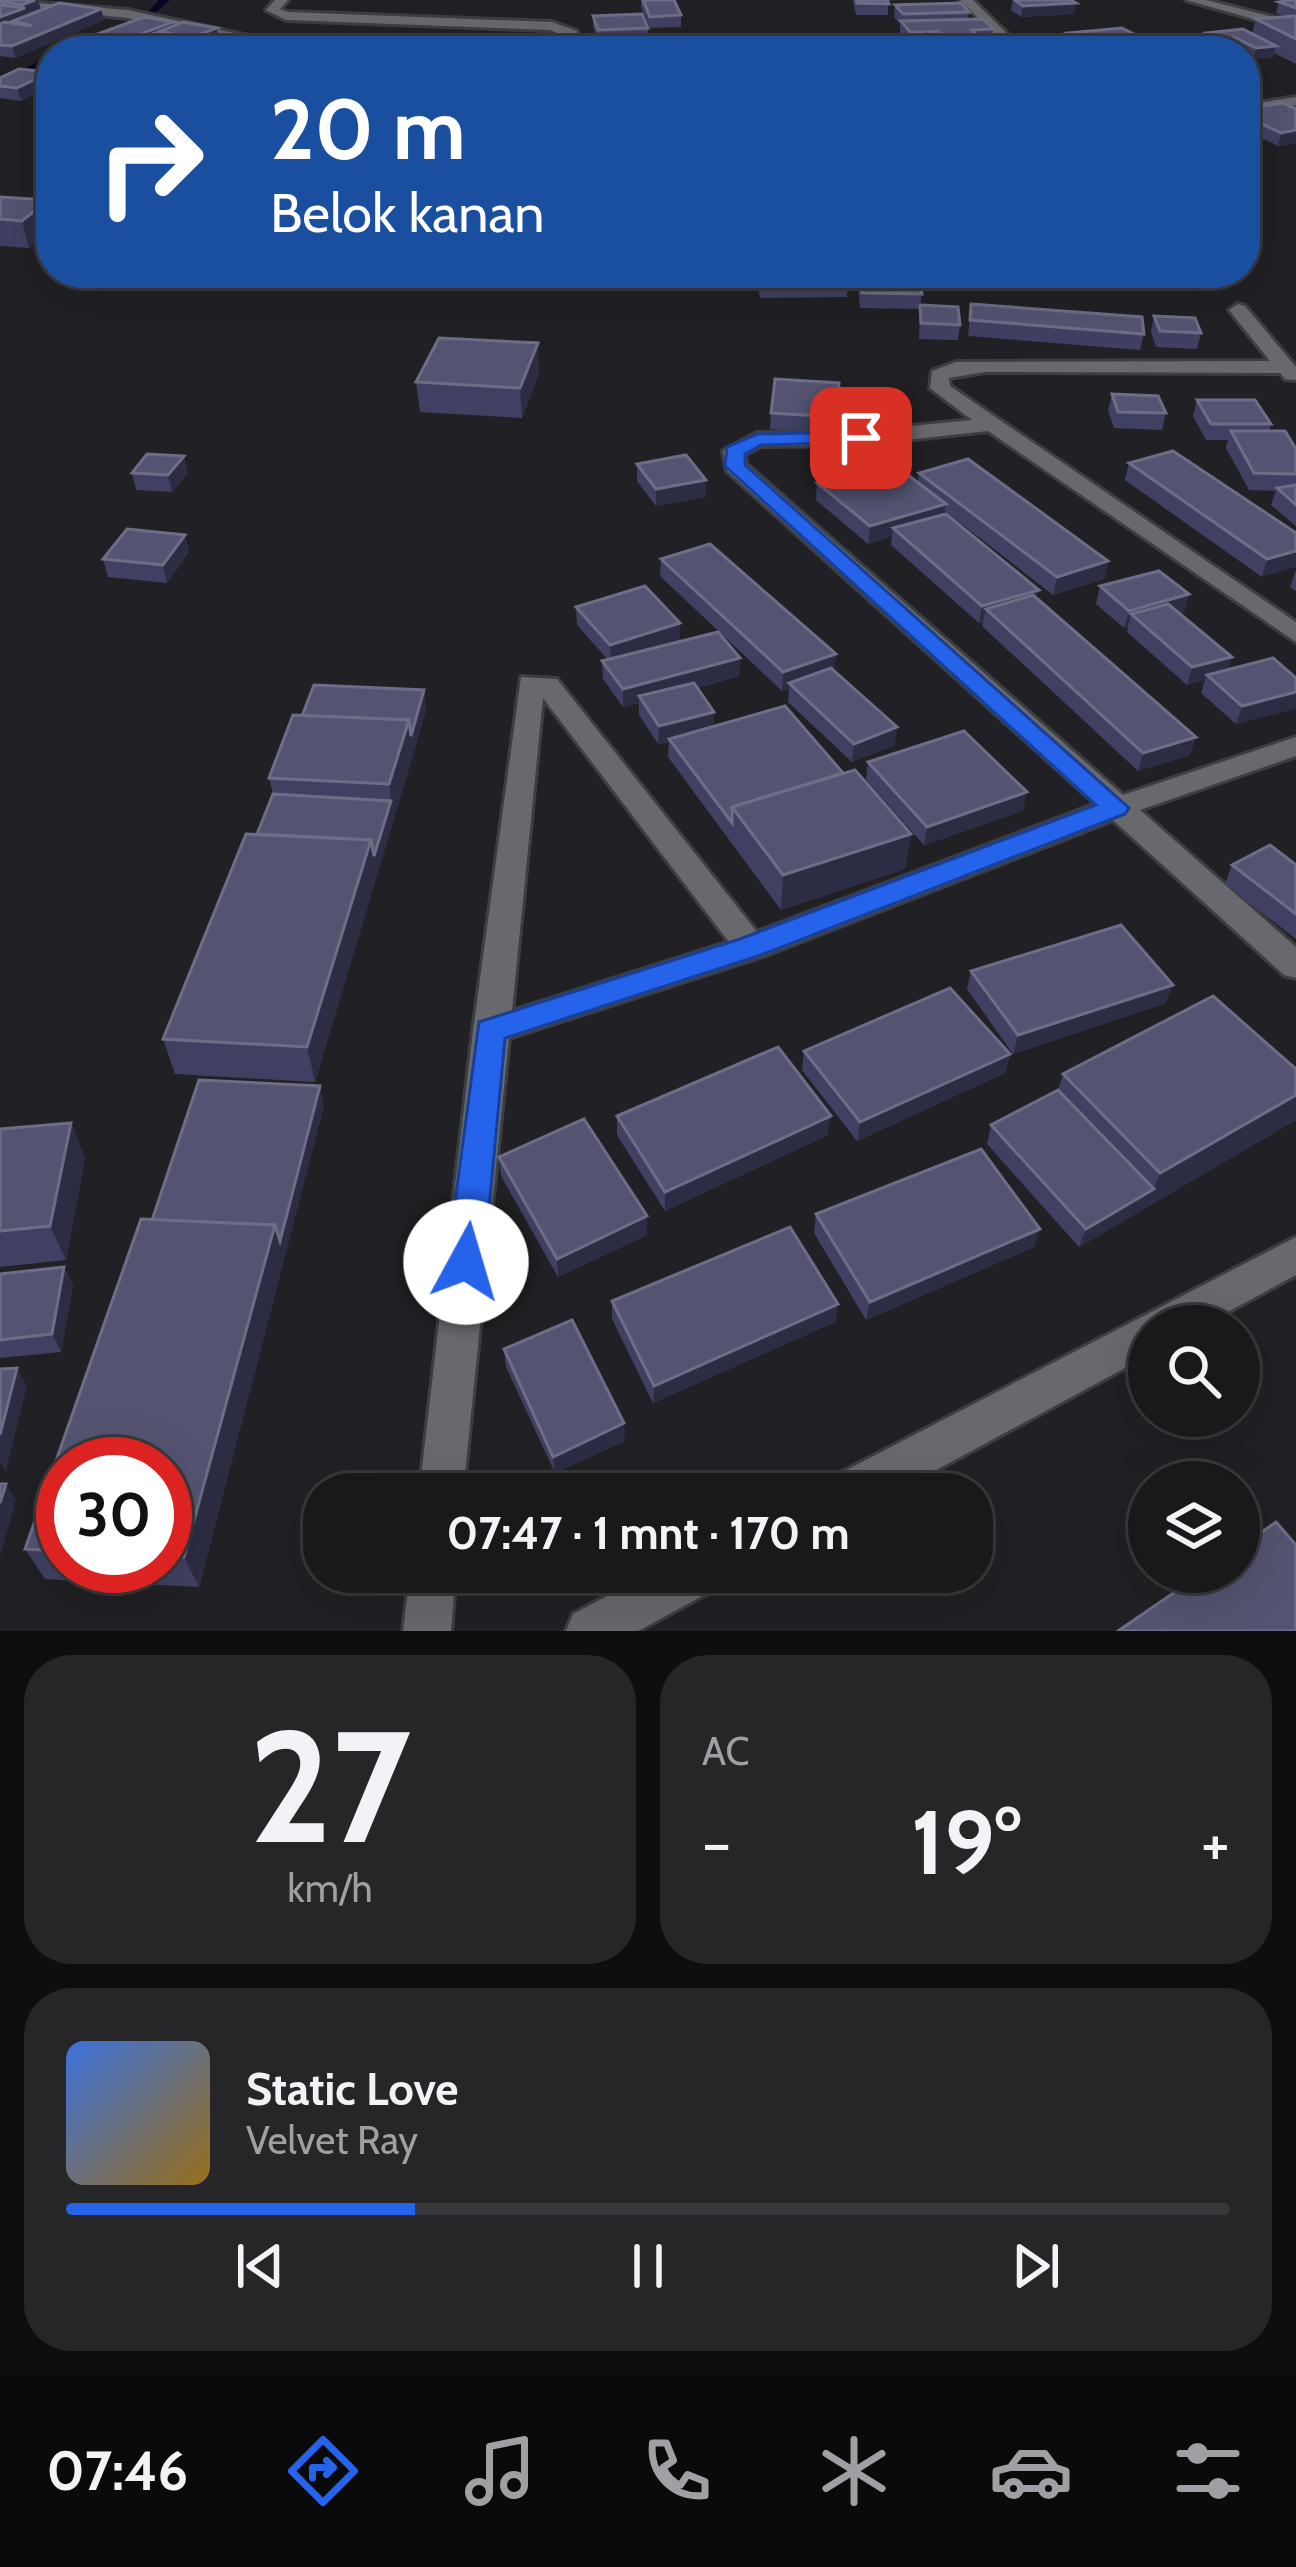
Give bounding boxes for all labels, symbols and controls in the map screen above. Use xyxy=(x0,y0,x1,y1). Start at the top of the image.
text: 20 m xyxy=(270,78,466,180)
icon: right xyxy=(72,84,228,240)
text: Belok kanan xyxy=(270,180,545,246)
pin xyxy=(810,387,912,489)
icon: arrive xyxy=(828,405,894,471)
position arrow xyxy=(403,1199,529,1325)
map controls xyxy=(1128,1305,1260,1593)
button: search xyxy=(1128,1305,1260,1437)
speed limit sign: 30 xyxy=(36,1437,192,1593)
button: layers xyxy=(1128,1461,1260,1593)
text: 07:47 · 1 mnt · 170 m xyxy=(446,1506,850,1560)
text: 27 xyxy=(249,1691,411,1881)
text: AC xyxy=(702,1727,750,1775)
text: 19° xyxy=(911,1787,1021,1897)
text: − xyxy=(702,1802,731,1883)
text: + xyxy=(1201,1802,1230,1883)
text: km/h xyxy=(287,1864,373,1912)
text: Static Love xyxy=(246,2062,459,2116)
text: Velvet Ray xyxy=(246,2116,418,2164)
icon: previous xyxy=(227,2233,293,2299)
icon: pause xyxy=(615,2233,681,2299)
icon: next xyxy=(1003,2233,1069,2299)
icon: directions xyxy=(281,2429,365,2513)
icon: music xyxy=(458,2429,542,2513)
icon: phone xyxy=(635,2429,719,2513)
icon: climate xyxy=(812,2429,896,2513)
icon: car xyxy=(989,2429,1073,2513)
icon: filters xyxy=(1166,2429,1250,2513)
text: 07:46 xyxy=(46,2438,188,2504)

